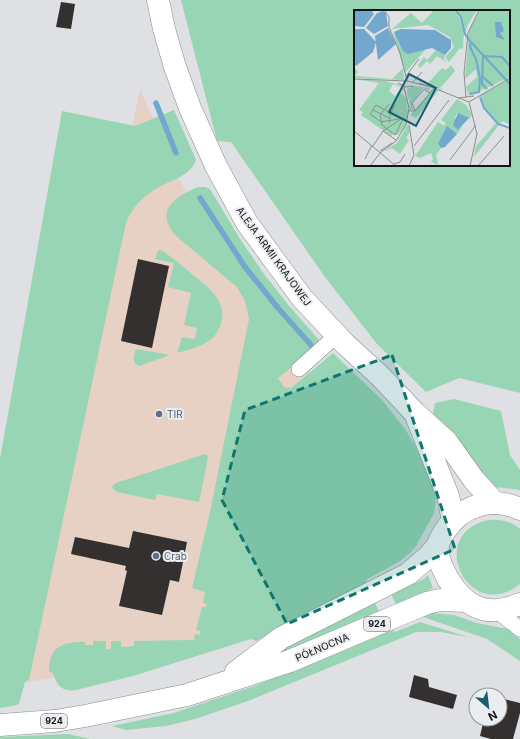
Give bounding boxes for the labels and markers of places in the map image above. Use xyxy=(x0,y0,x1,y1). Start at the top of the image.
place label: TIR xyxy=(167,408,183,420)
marker: TIR xyxy=(154,409,164,419)
place label: Crab xyxy=(164,550,187,562)
marker: Crab xyxy=(151,551,161,561)

